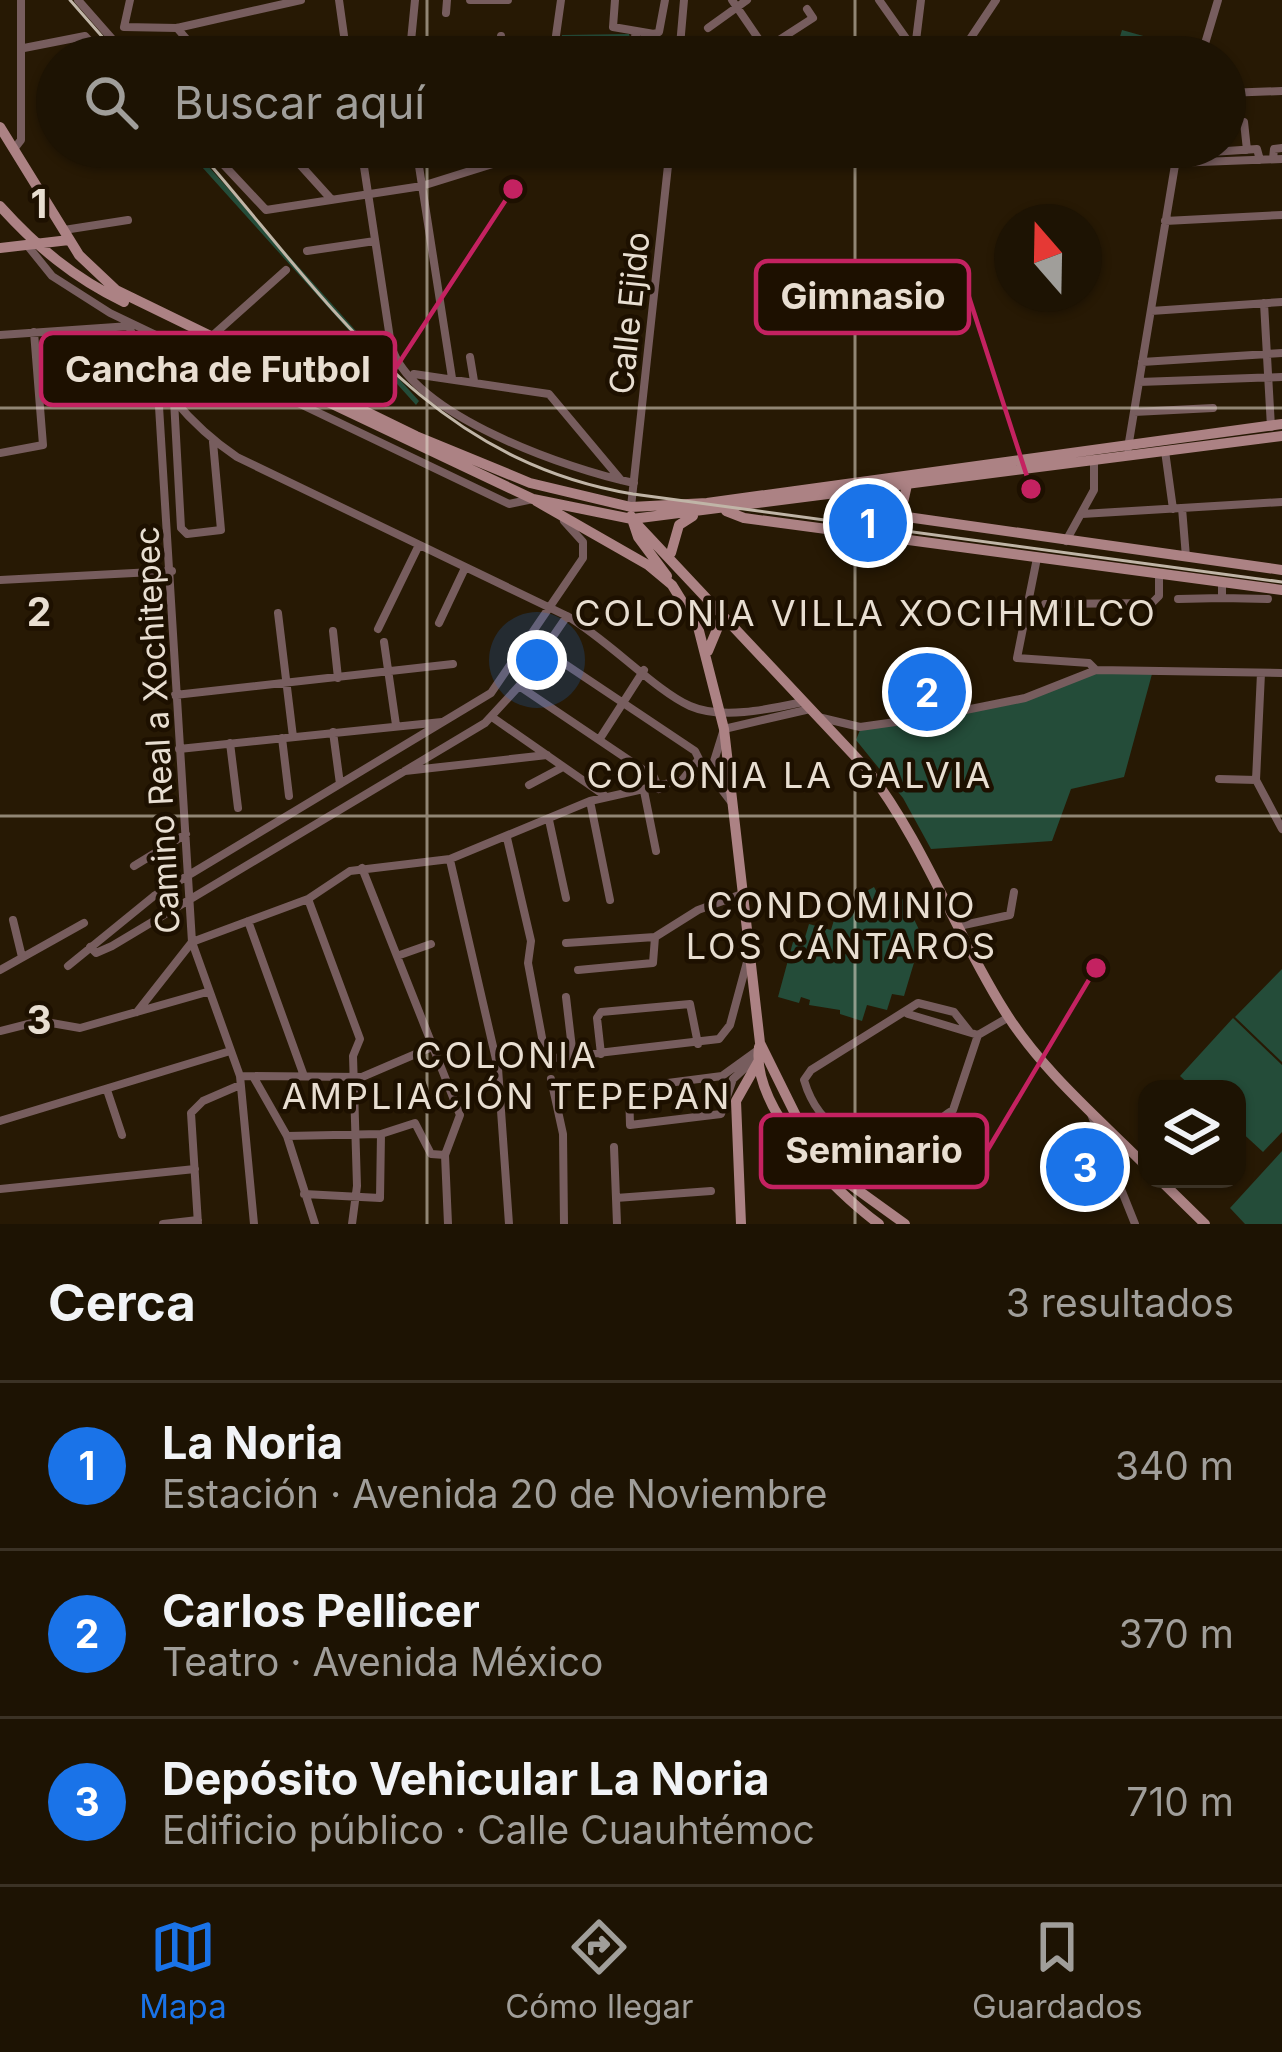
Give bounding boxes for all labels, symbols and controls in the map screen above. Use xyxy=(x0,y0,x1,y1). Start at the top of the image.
search box xyxy=(36,36,1246,168)
icon: search xyxy=(78,69,144,135)
text: Buscar aquí xyxy=(174,75,425,130)
text: 1 xyxy=(31,180,47,227)
north arrow xyxy=(994,204,1102,312)
street label: Calle Ejido xyxy=(601,230,657,396)
callout: Gimnasio xyxy=(756,261,969,333)
text: Gimnasio xyxy=(781,274,945,318)
callout: Cancha de Futbol xyxy=(41,333,395,405)
text: Cancha de Futbol xyxy=(65,347,371,391)
pin: 1 xyxy=(829,478,907,568)
street label: Camino Real a Xochitepec xyxy=(126,525,188,935)
text: 2 xyxy=(27,588,51,635)
district label: COLONIA VILLA XOCIHMILCO xyxy=(574,591,1158,635)
your location xyxy=(507,630,567,690)
pin: 2 xyxy=(888,647,966,737)
district label: COLONIA LA GALVIA xyxy=(587,753,993,797)
district label: CONDOMINIO LOS CÁNTAROS xyxy=(686,883,998,968)
text: 3 xyxy=(26,996,52,1043)
district label: COLONIA AMPLIACIÓN TEPEPAN xyxy=(282,1033,732,1118)
map controls xyxy=(1138,1080,1246,1188)
button: layers xyxy=(1138,1080,1246,1188)
callout: Seminario xyxy=(761,1115,987,1187)
pin: 3 xyxy=(1046,1122,1124,1212)
text: Seminario xyxy=(785,1128,963,1172)
text: Cerca xyxy=(48,1272,196,1333)
text: 3 resultados xyxy=(1006,1279,1234,1326)
text: La Noria xyxy=(162,1415,343,1470)
text: 1 xyxy=(79,1442,95,1489)
text: 340 m xyxy=(1115,1442,1234,1489)
text: Estación · Avenida 20 de Noviembre xyxy=(162,1470,827,1517)
text: Carlos Pellicer xyxy=(162,1583,480,1638)
text: 2 xyxy=(75,1610,99,1657)
text: 370 m xyxy=(1119,1610,1234,1657)
text: Teatro · Avenida México xyxy=(162,1638,603,1685)
text: Depósito Vehicular La Noria xyxy=(162,1751,770,1806)
text: 3 xyxy=(74,1778,100,1825)
text: 710 m xyxy=(1126,1778,1234,1825)
text: Edificio público · Calle Cuauhtémoc xyxy=(162,1806,815,1853)
tab: Mapa xyxy=(139,1914,227,2026)
tab: Cómo llegar xyxy=(505,1914,694,2026)
tab: Guardados xyxy=(972,1914,1143,2026)

